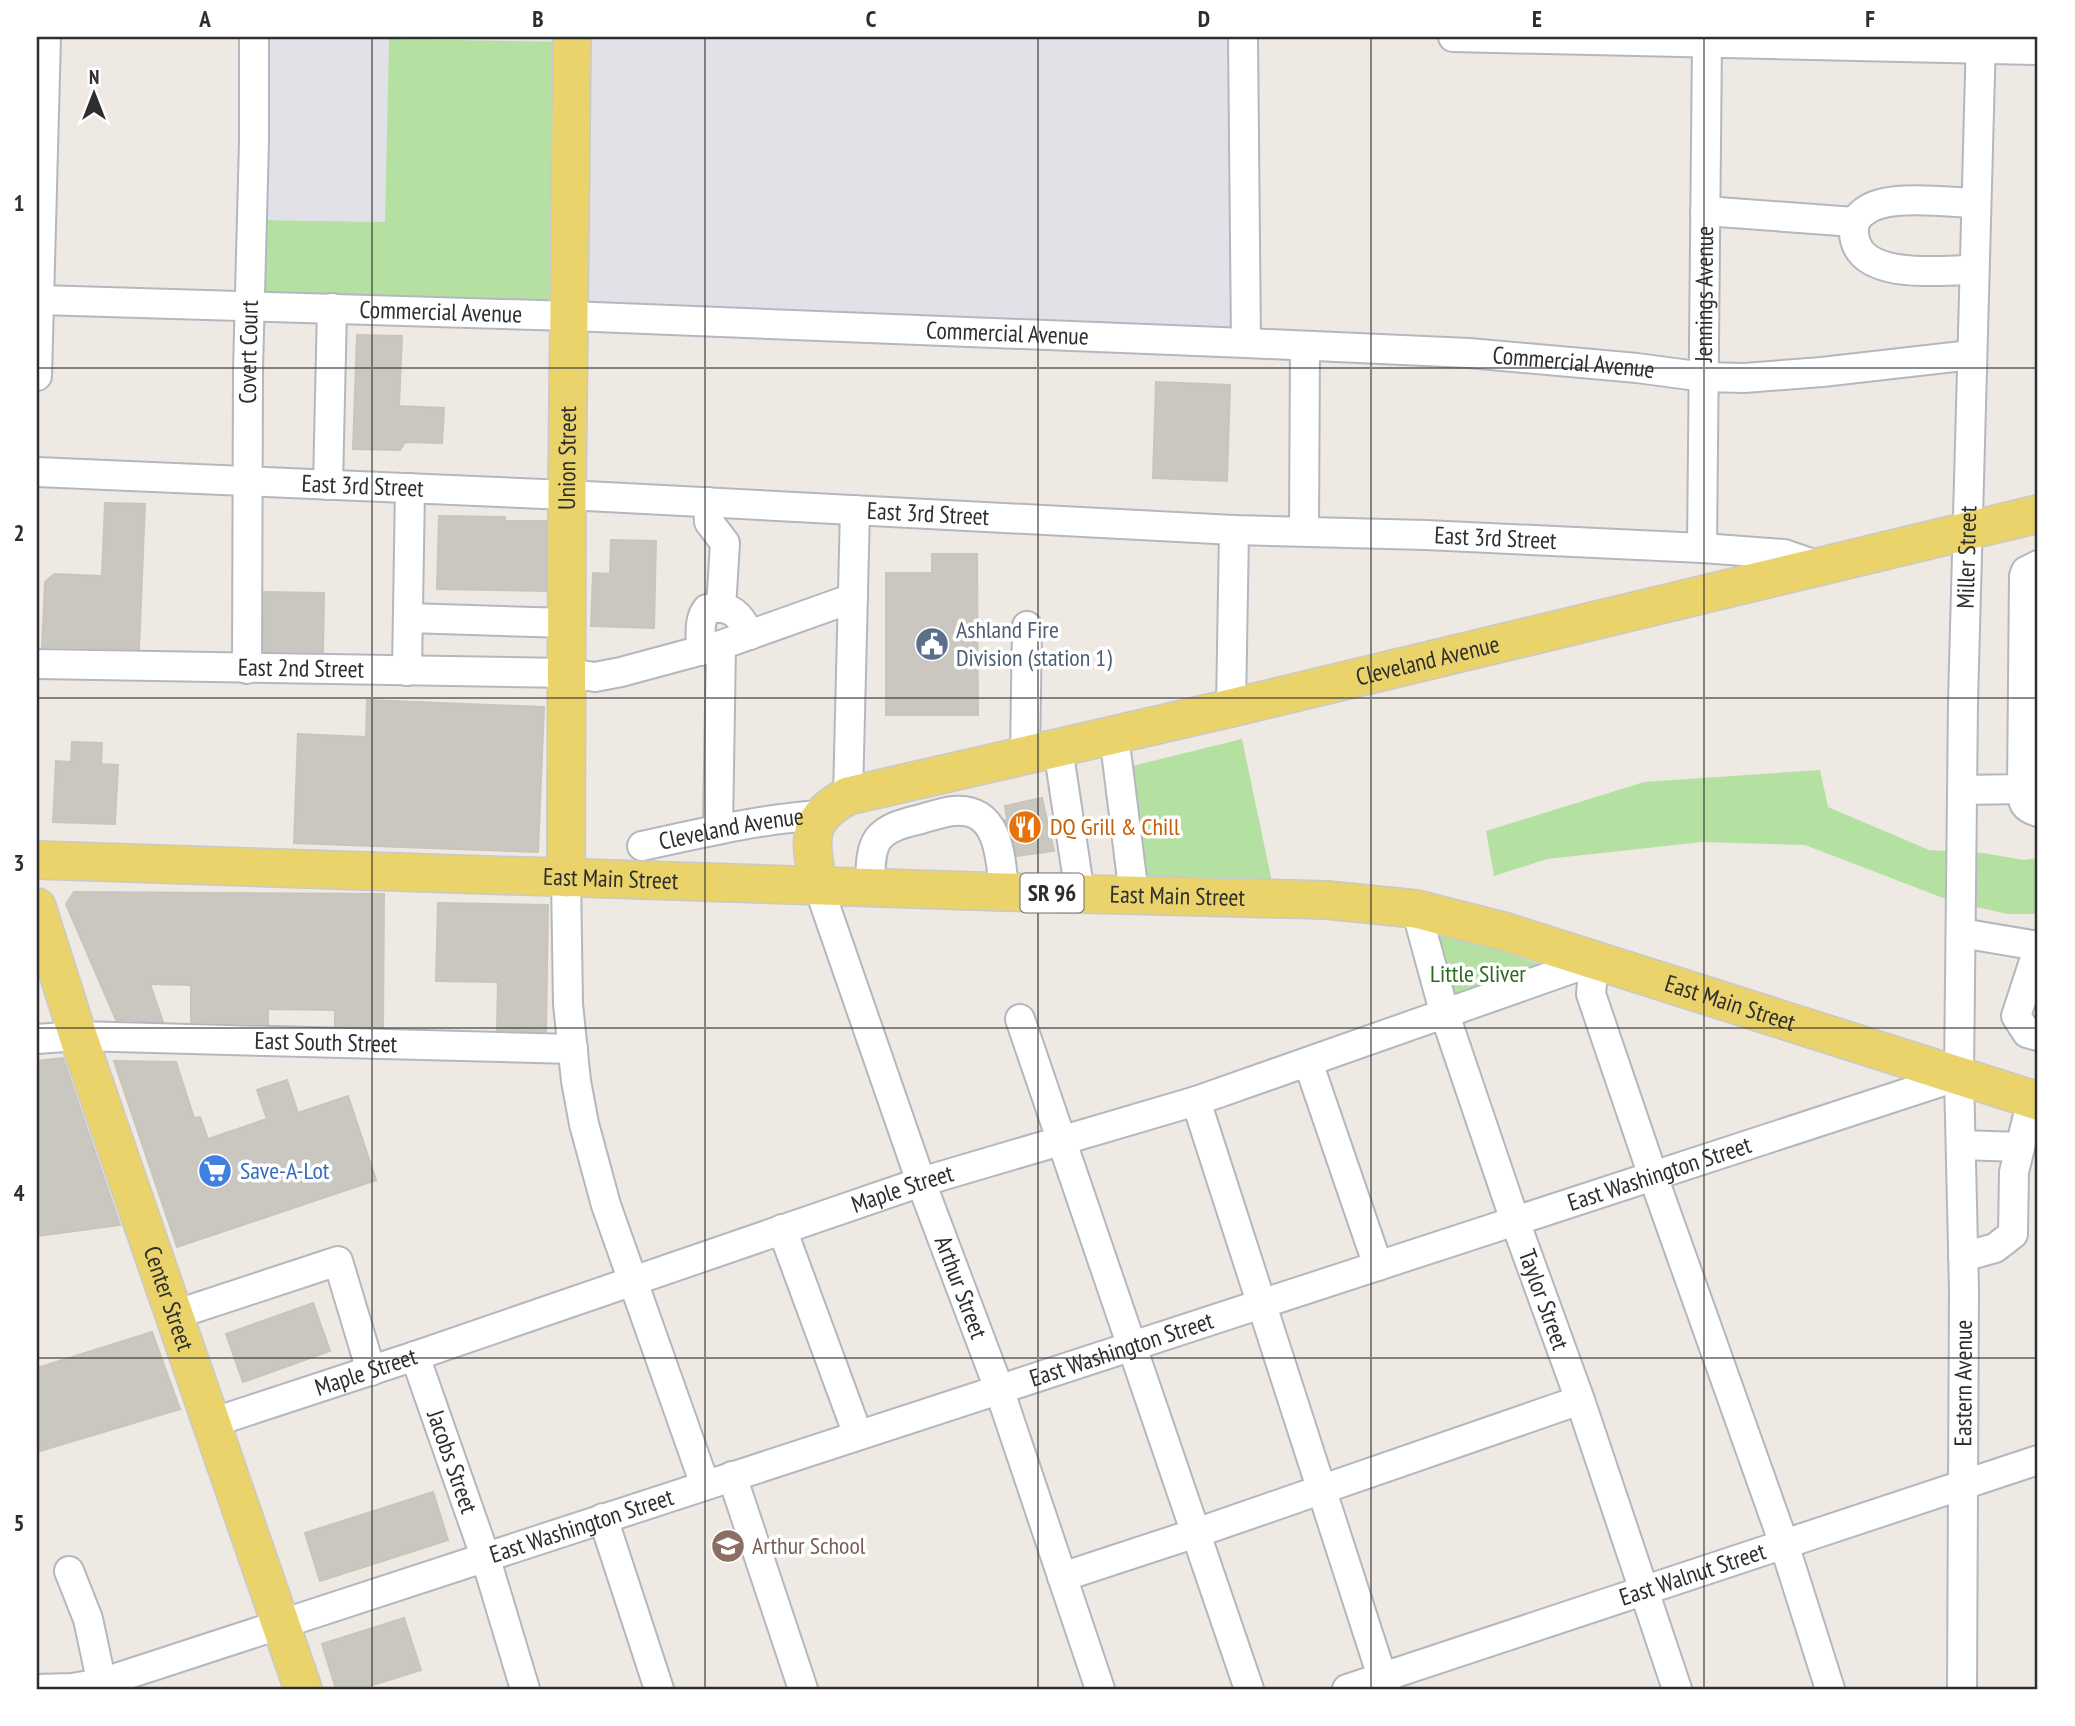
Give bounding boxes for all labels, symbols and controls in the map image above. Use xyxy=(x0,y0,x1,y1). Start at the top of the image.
text: A xyxy=(198,4,211,33)
text: B xyxy=(532,4,544,33)
text: C xyxy=(866,4,877,33)
text: D xyxy=(1198,4,1210,33)
text: E xyxy=(1532,4,1542,33)
text: F xyxy=(1865,4,1875,33)
north arrow xyxy=(60,60,130,130)
text: N xyxy=(89,65,99,89)
text: 1 xyxy=(14,188,25,217)
street label: Jennings Avenue xyxy=(1688,226,1720,363)
street label: Commercial Avenue xyxy=(359,294,523,330)
street label: Covert Court xyxy=(232,299,265,404)
street label: Commercial Avenue xyxy=(926,314,1089,352)
street label: Commercial Avenue xyxy=(1491,339,1657,385)
street label: Union Street xyxy=(551,405,583,510)
street label: East 3rd Street xyxy=(301,467,425,504)
street label: East 3rd Street xyxy=(866,495,990,532)
street label: Miller Street xyxy=(1950,505,1983,609)
text: 2 xyxy=(14,518,25,547)
street label: East 3rd Street xyxy=(1434,519,1558,556)
place label: Ashland Fire Division (station 1) xyxy=(956,614,1112,673)
public building icon: Ashland Fire Division (station 1) xyxy=(913,625,951,663)
street label: Cleveland Avenue xyxy=(1353,628,1502,692)
street label: East 2nd Street xyxy=(238,651,365,685)
street label: Cleveland Avenue xyxy=(656,800,805,857)
restaurant icon: DQ Grill & Chill xyxy=(1006,808,1044,846)
place label: DQ Grill & Chill xyxy=(1050,811,1180,842)
text: 3 xyxy=(14,848,25,877)
street label: East Main Street xyxy=(543,861,679,896)
road number: SR 96 xyxy=(1020,874,1084,912)
street label: East Main Street xyxy=(1109,879,1246,913)
park label: Little Sliver xyxy=(1430,958,1526,989)
street label: East Main Street xyxy=(1661,967,1800,1038)
street label: East South Street xyxy=(254,1025,398,1059)
street label: East Washington Street xyxy=(1564,1129,1755,1218)
supermarket icon: Save-A-Lot xyxy=(196,1152,234,1190)
place label: Save-A-Lot xyxy=(240,1155,330,1186)
street label: Maple Street xyxy=(847,1157,957,1220)
text: 4 xyxy=(14,1178,25,1207)
street label: Arthur Street xyxy=(928,1231,995,1343)
street label: Center Street xyxy=(137,1242,201,1355)
street label: Taylor Street xyxy=(1512,1245,1577,1354)
street label: East Washington Street xyxy=(1026,1305,1217,1394)
street label: Eastern Avenue xyxy=(1947,1320,1979,1446)
street label: Maple Street xyxy=(311,1340,421,1403)
street label: Jacobs Street xyxy=(420,1405,485,1518)
street label: East Washington Street xyxy=(486,1481,678,1570)
text: 5 xyxy=(14,1508,25,1537)
school or university icon: Arthur School xyxy=(709,1527,747,1565)
place label: Arthur School xyxy=(752,1530,866,1561)
street label: East Walnut Street xyxy=(1615,1535,1770,1613)

